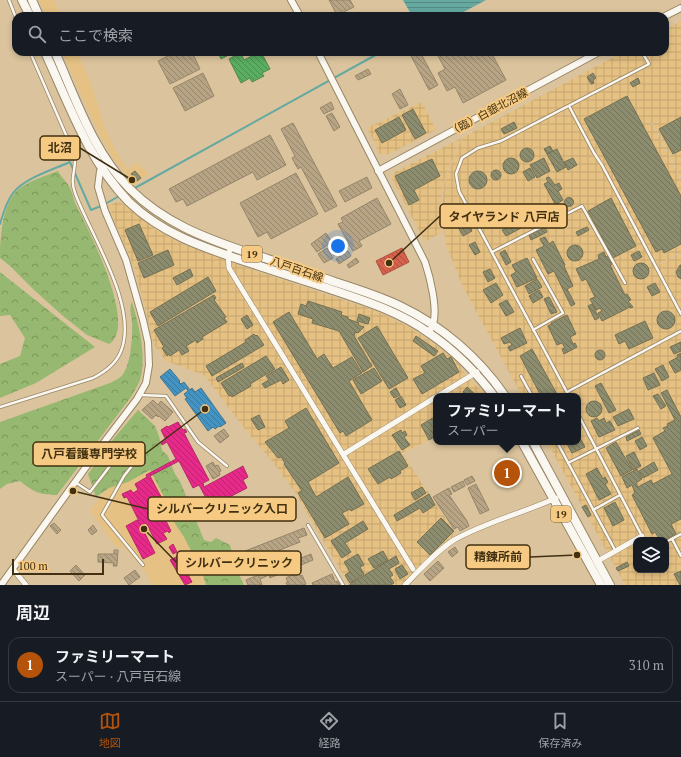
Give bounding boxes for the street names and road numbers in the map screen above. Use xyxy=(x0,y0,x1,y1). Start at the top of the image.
street label: （臨）白銀北沼線 xyxy=(446,85,530,139)
road number: 19 xyxy=(242,246,262,262)
street label: 八戸百石線 xyxy=(269,253,325,285)
road number: 19 xyxy=(551,506,571,522)

